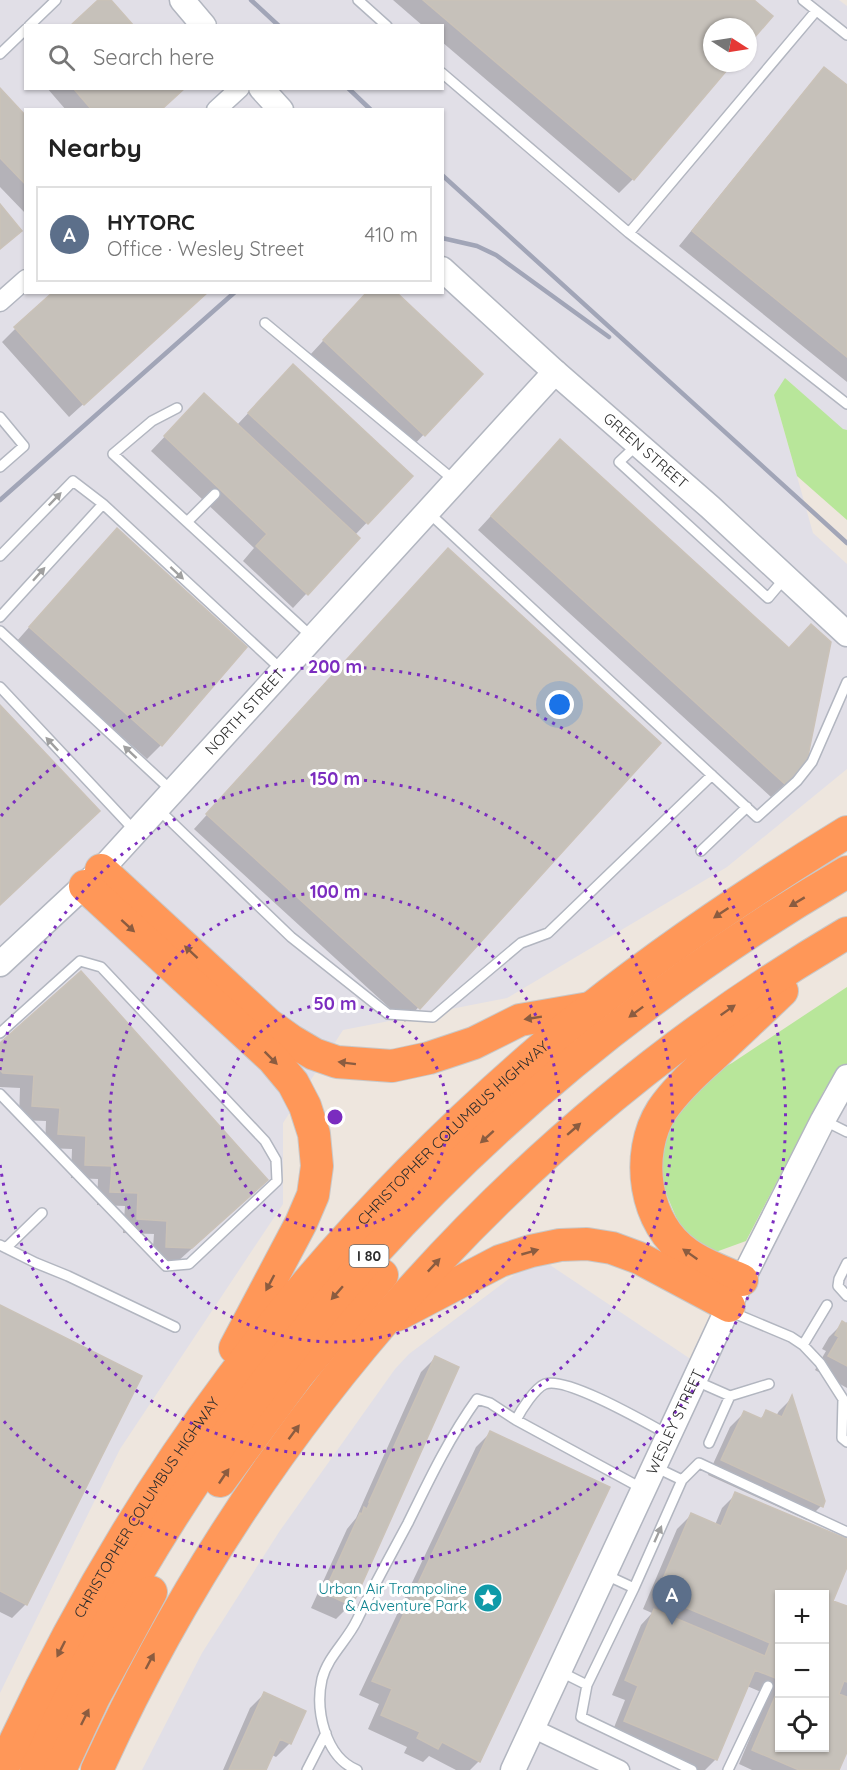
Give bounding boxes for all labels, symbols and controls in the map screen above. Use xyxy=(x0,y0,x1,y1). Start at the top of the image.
north arrow xyxy=(703,18,757,72)
search box xyxy=(24,24,444,90)
icon: search xyxy=(45,41,78,74)
text: Search here xyxy=(93,43,214,71)
text: Nearby xyxy=(48,131,142,164)
text: HYTORC xyxy=(107,208,195,236)
text: A xyxy=(63,222,76,247)
text: 410 m xyxy=(365,222,418,247)
text: Office · Wesley Street xyxy=(107,236,304,261)
street label: GREEN STREET xyxy=(600,408,692,493)
one-way arrow xyxy=(48,492,62,506)
one-way arrow xyxy=(170,565,184,579)
one-way arrow xyxy=(32,566,46,581)
text: 200 m xyxy=(308,655,362,678)
street label: NORTH STREET xyxy=(201,664,289,759)
your location xyxy=(545,690,574,719)
one-way arrow xyxy=(45,736,59,751)
one-way arrow xyxy=(122,745,137,759)
text: 150 m xyxy=(310,767,360,790)
text: 100 m xyxy=(310,880,360,903)
one-way arrow xyxy=(789,896,805,907)
one-way arrow xyxy=(713,907,729,919)
one-way arrow xyxy=(120,919,135,933)
one-way arrow xyxy=(183,945,198,959)
text: 50 m xyxy=(313,992,357,1015)
one-way arrow xyxy=(720,1004,735,1016)
one-way arrow xyxy=(628,1006,644,1018)
one-way arrow xyxy=(523,1013,542,1022)
street label: CHRISTOPHER COLUMBUS HIGHWAY xyxy=(353,1036,553,1229)
one-way arrow xyxy=(264,1050,278,1065)
one-way arrow xyxy=(337,1058,356,1068)
centre of rings xyxy=(325,1107,345,1127)
one-way arrow xyxy=(566,1123,582,1136)
one-way arrow xyxy=(479,1130,494,1144)
road number: I 80 xyxy=(350,1245,388,1267)
one-way arrow xyxy=(521,1247,539,1256)
one-way arrow xyxy=(682,1248,698,1260)
one-way arrow xyxy=(426,1258,440,1272)
one-way arrow xyxy=(265,1275,275,1292)
one-way arrow xyxy=(331,1285,344,1300)
street label: WESLEY STREET xyxy=(642,1366,707,1477)
street label: CHRISTOPHER COLUMBUS HIGHWAY xyxy=(69,1393,224,1621)
one-way arrow xyxy=(288,1425,300,1441)
one-way arrow xyxy=(218,1468,230,1484)
one-way arrow xyxy=(653,1526,662,1543)
pin: A xyxy=(652,1576,692,1625)
place label: Urban Air Trampoline & Adventure Park xyxy=(318,1579,467,1615)
place icon: Urban Air Trampoline & Adventure Park xyxy=(472,1582,504,1614)
map controls xyxy=(775,1590,829,1752)
button: + xyxy=(775,1590,829,1644)
one-way arrow xyxy=(56,1640,66,1657)
button: − xyxy=(775,1644,829,1698)
one-way arrow xyxy=(145,1652,155,1669)
button: locate xyxy=(775,1698,829,1752)
one-way arrow xyxy=(80,1709,89,1726)

